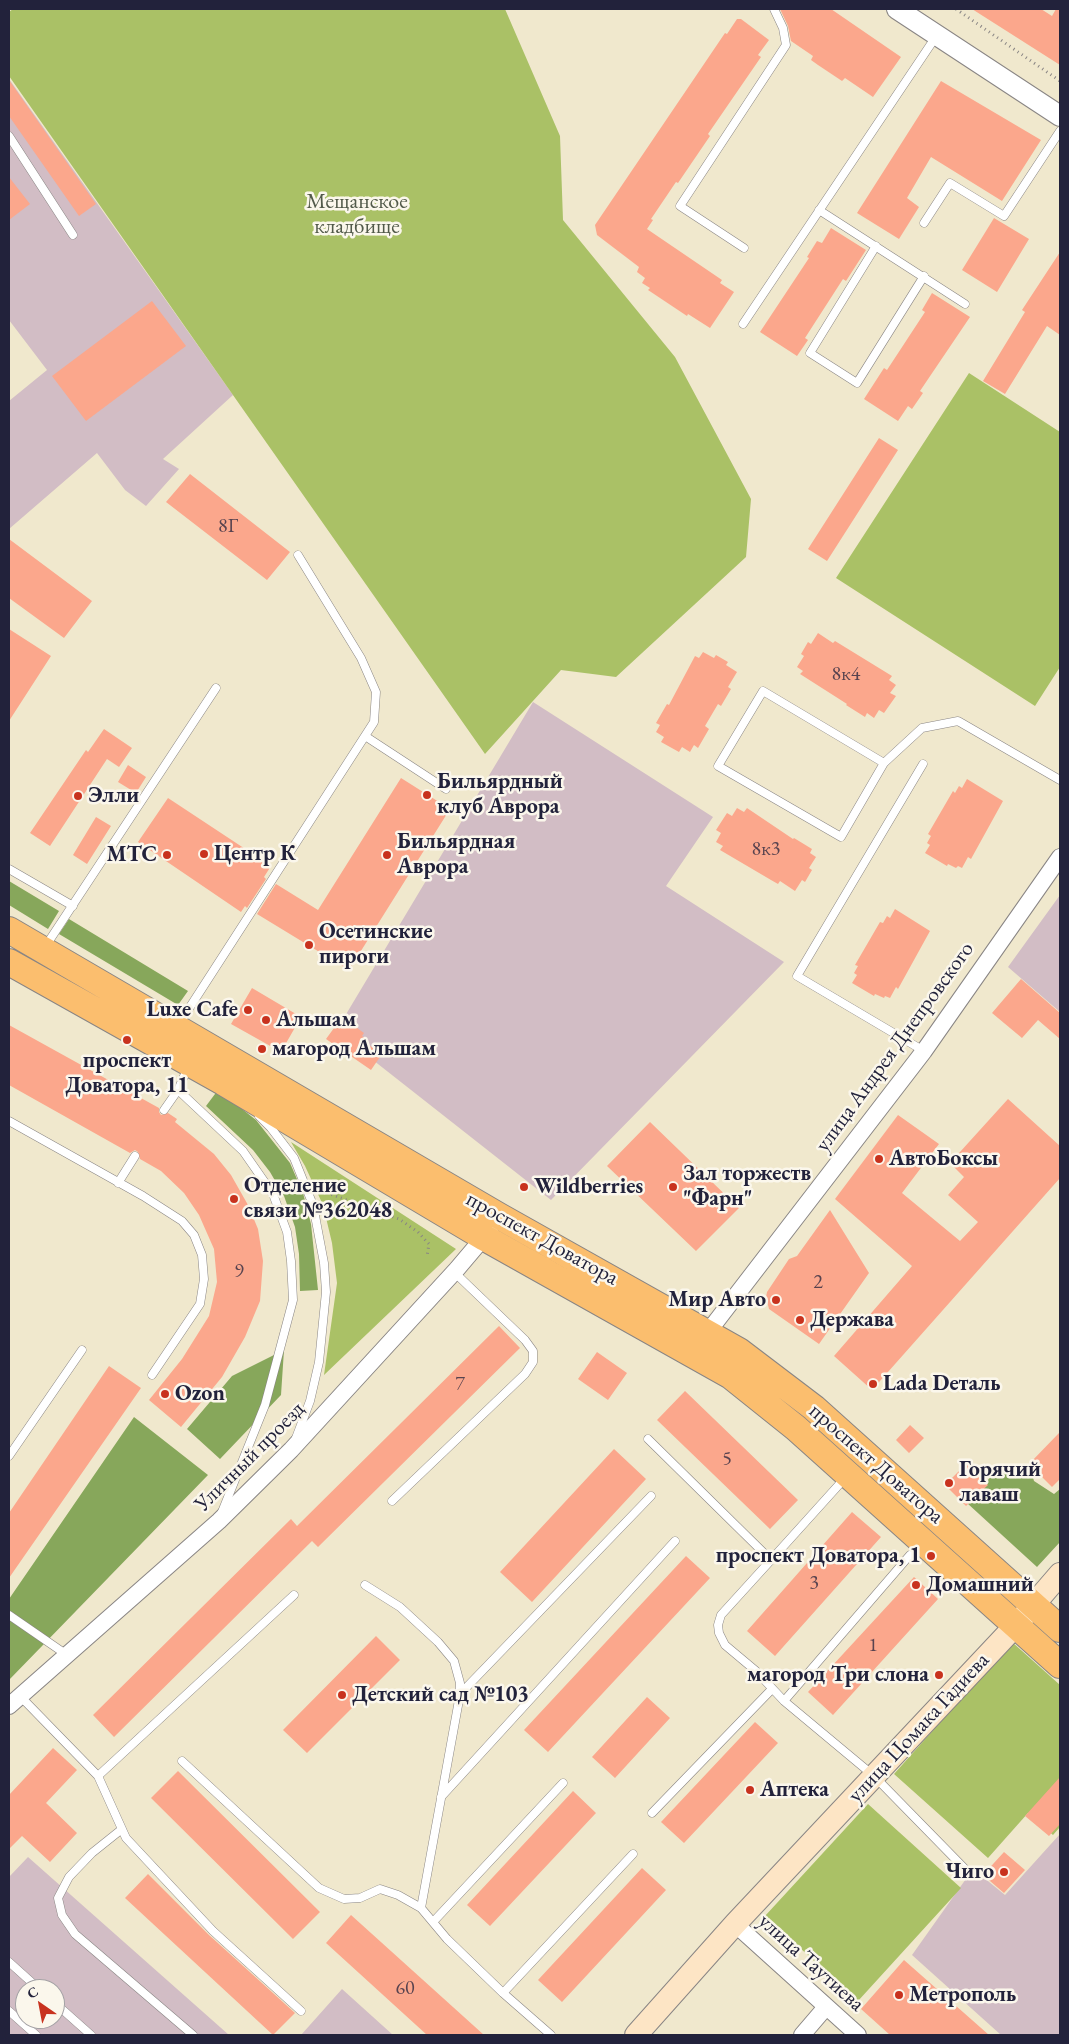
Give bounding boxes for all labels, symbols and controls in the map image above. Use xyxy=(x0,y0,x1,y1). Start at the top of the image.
park label: Мещанское кладбище xyxy=(306,189,408,240)
house number: 8Г xyxy=(218,515,238,539)
house number: 8к4 xyxy=(832,663,860,687)
place label: Бильярдный клуб Аврора xyxy=(437,769,563,820)
place label: Элли xyxy=(88,783,139,809)
marker: Бильярдный клуб Аврора xyxy=(421,789,433,801)
marker: Элли xyxy=(72,790,84,802)
place label: Бильярдная Аврора xyxy=(397,829,515,880)
house number: 8к3 xyxy=(752,838,780,862)
place label: Центр К xyxy=(214,841,296,867)
place label: МТС xyxy=(106,842,157,868)
marker: Центр К xyxy=(198,848,210,860)
marker: МТС xyxy=(161,849,173,861)
marker: Бильярдная Аврора xyxy=(381,849,393,861)
place label: Осетинские пироги xyxy=(319,919,433,970)
street label: улица Андрея Днепровского xyxy=(810,937,980,1157)
marker: Осетинские пироги xyxy=(303,939,315,951)
place label: Luxe Cafe xyxy=(147,997,238,1023)
marker: Luxe Cafe xyxy=(242,1004,254,1016)
place label: Альшам xyxy=(276,1007,356,1033)
marker: Альшам xyxy=(260,1014,272,1026)
marker: проспект Доватора, 11 xyxy=(121,1034,133,1046)
place label: магород Альшам xyxy=(272,1036,436,1062)
marker: магород Альшам xyxy=(256,1043,268,1055)
place label: проспект Доватора, 11 xyxy=(65,1048,189,1100)
place label: АвтоБоксы xyxy=(889,1146,998,1172)
marker: АвтоБоксы xyxy=(873,1153,885,1165)
place label: Зал торжеств "Фарн" xyxy=(683,1161,811,1212)
place label: Отделение связи №362048 xyxy=(244,1173,392,1224)
place label: Wildberries xyxy=(534,1174,643,1200)
marker: Wildberries xyxy=(518,1181,530,1193)
marker: Зал торжеств "Фарн" xyxy=(667,1181,679,1193)
street label: проспект Доватора xyxy=(461,1186,623,1292)
marker: Отделение связи №362048 xyxy=(228,1193,240,1205)
house number: 9 xyxy=(234,1260,244,1284)
house number: 2 xyxy=(813,1271,823,1295)
place label: Мир Авто xyxy=(668,1287,766,1313)
marker: Мир Авто xyxy=(770,1294,782,1306)
place label: Держава xyxy=(810,1307,894,1333)
marker: Держава xyxy=(794,1314,806,1326)
place label: Lada Dеталь xyxy=(883,1371,1001,1397)
house number: 7 xyxy=(455,1373,465,1397)
marker: Lada Dеталь xyxy=(867,1378,879,1390)
place label: Ozon xyxy=(175,1381,225,1407)
marker: Ozon xyxy=(159,1388,171,1400)
street label: Уличный проезд xyxy=(189,1396,311,1518)
street label: проспект Доватора xyxy=(803,1398,949,1530)
house number: 5 xyxy=(722,1448,732,1472)
place label: Горячий лаваш xyxy=(959,1457,1041,1508)
marker: Горячий лаваш xyxy=(943,1477,955,1489)
place label: проспект Доватора, 1 xyxy=(716,1543,921,1569)
marker: проспект Доватора, 1 xyxy=(925,1550,937,1562)
house number: 3 xyxy=(809,1572,819,1596)
place label: Домашний xyxy=(926,1572,1034,1598)
marker: Домашний xyxy=(910,1579,922,1591)
house number: 1 xyxy=(868,1634,878,1658)
street label: улица Цомака Гадиева xyxy=(843,1648,995,1808)
place label: магород Три слона xyxy=(747,1662,929,1688)
marker: магород Три слона xyxy=(933,1669,945,1681)
place label: Детский сад №103 xyxy=(352,1682,529,1708)
marker: Детский сад №103 xyxy=(336,1689,348,1701)
place label: Аптека xyxy=(760,1777,829,1803)
marker: Аптека xyxy=(744,1784,756,1796)
place label: Чиго xyxy=(945,1859,994,1885)
marker: Чиго xyxy=(998,1866,1010,1878)
street label: улица Таутиева xyxy=(752,1908,870,2018)
house number: 60 xyxy=(395,1977,415,2001)
north arrow xyxy=(15,1979,65,2029)
text: С xyxy=(23,1982,41,2003)
place label: Метрополь xyxy=(909,1982,1016,2008)
marker: Метрополь xyxy=(893,1989,905,2001)

